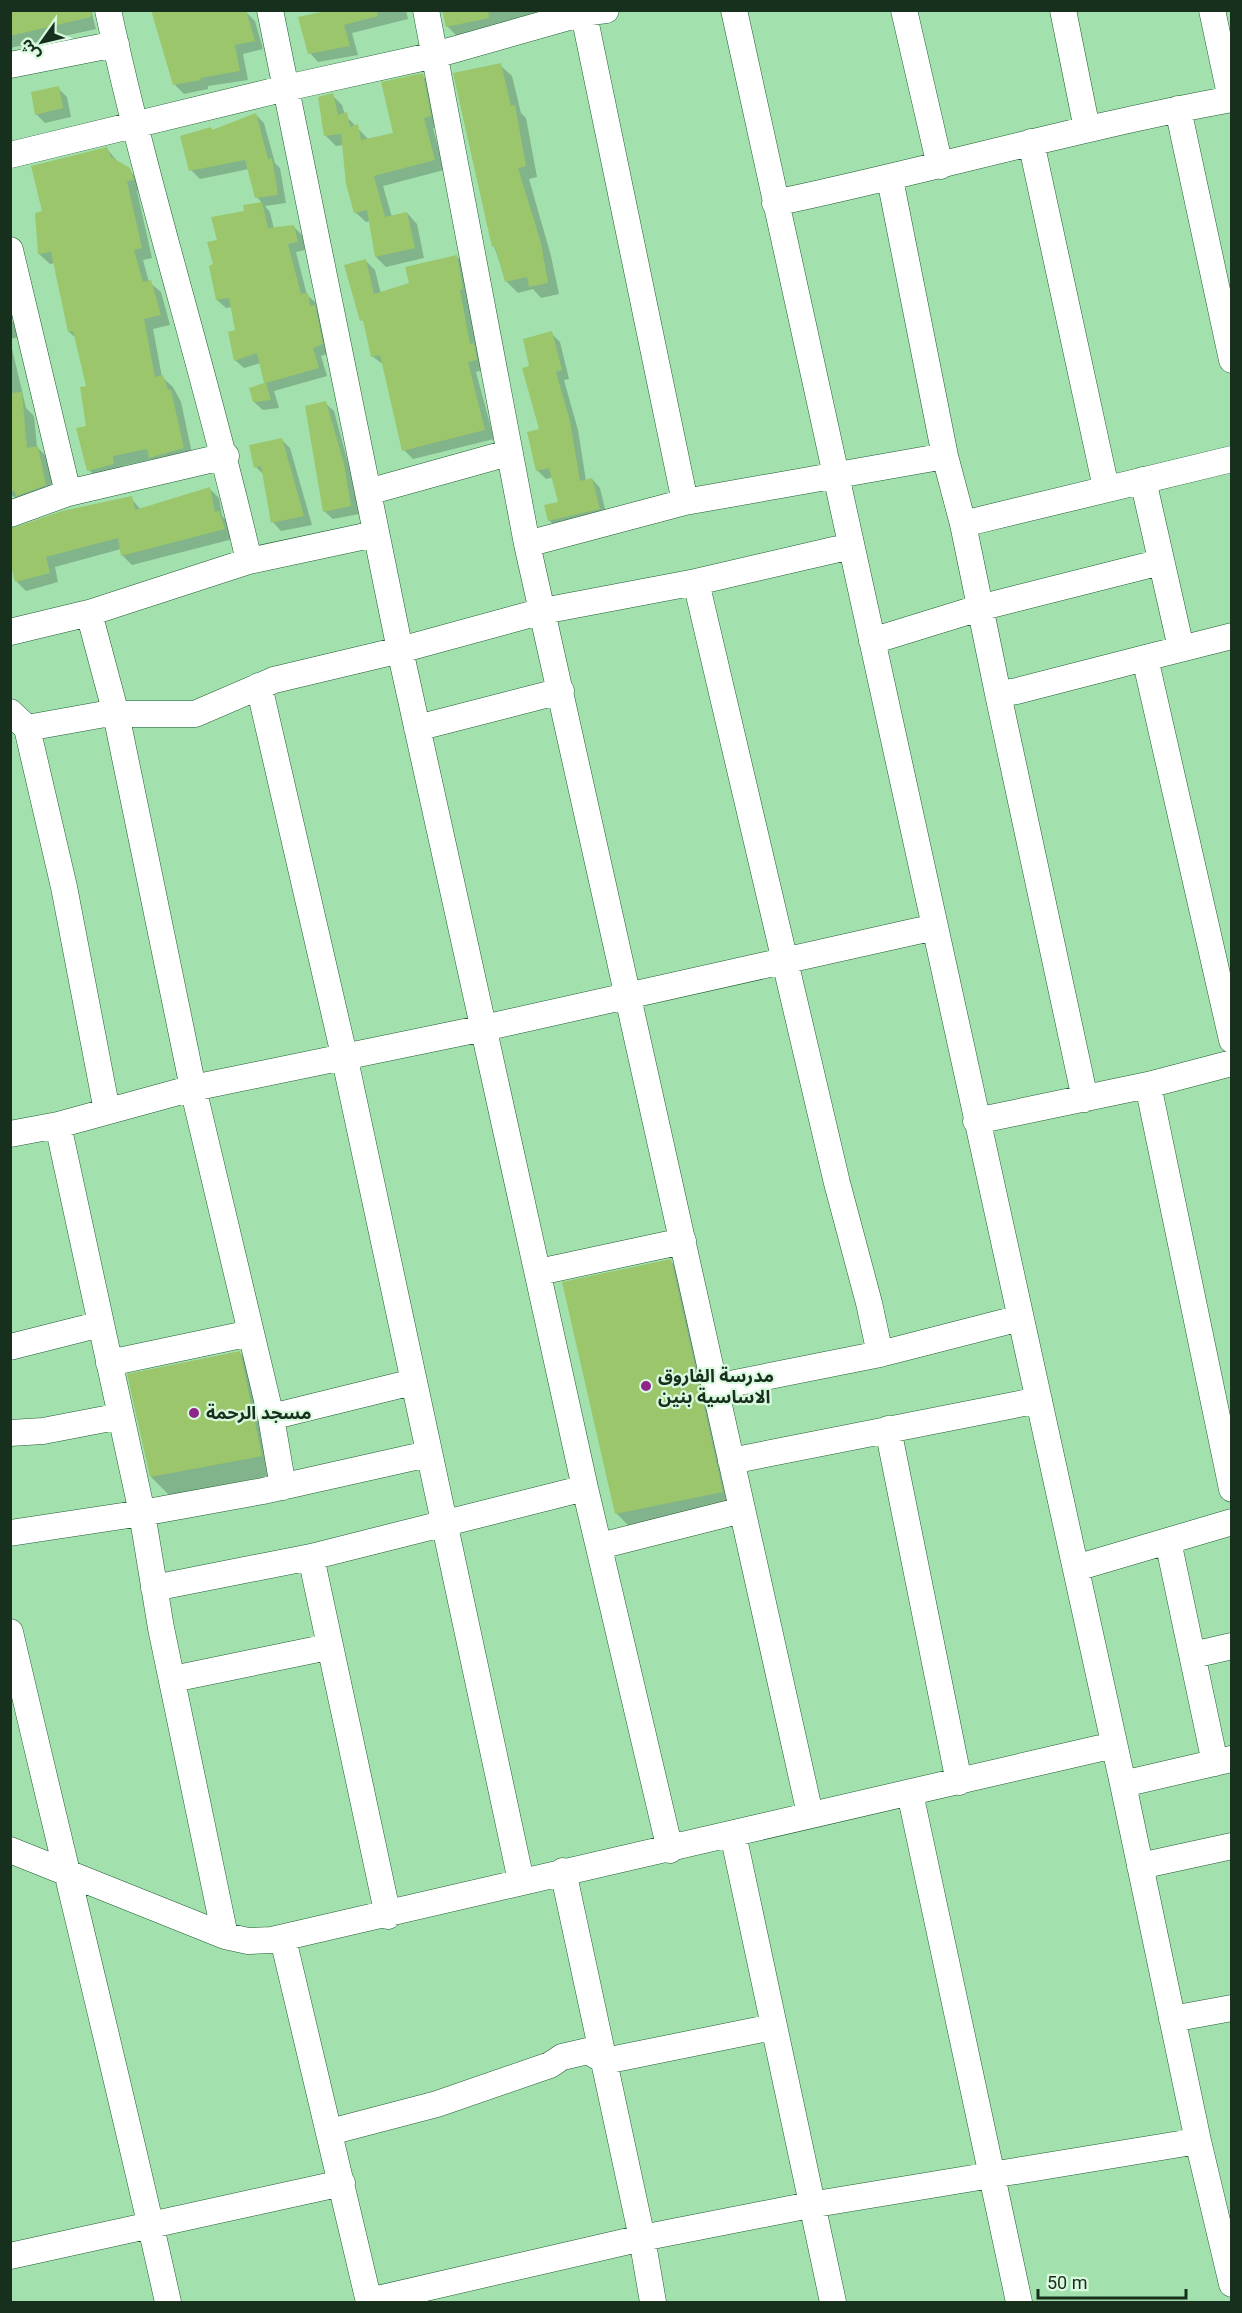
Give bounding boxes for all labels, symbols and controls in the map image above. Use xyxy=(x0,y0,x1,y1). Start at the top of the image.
north arrow xyxy=(12,12,72,72)
text: ش xyxy=(16,36,44,65)
place label: مدرسة الفاروق الاساسية بنين xyxy=(658,1365,774,1407)
marker: مدرسة الفاروق الاساسية بنين xyxy=(639,1379,653,1393)
place label: مسجد الرحمة xyxy=(206,1402,312,1424)
marker: مسجد الرحمة xyxy=(187,1406,201,1420)
scale bar xyxy=(1038,2262,1186,2300)
text: 50 m xyxy=(1047,2272,1087,2293)

